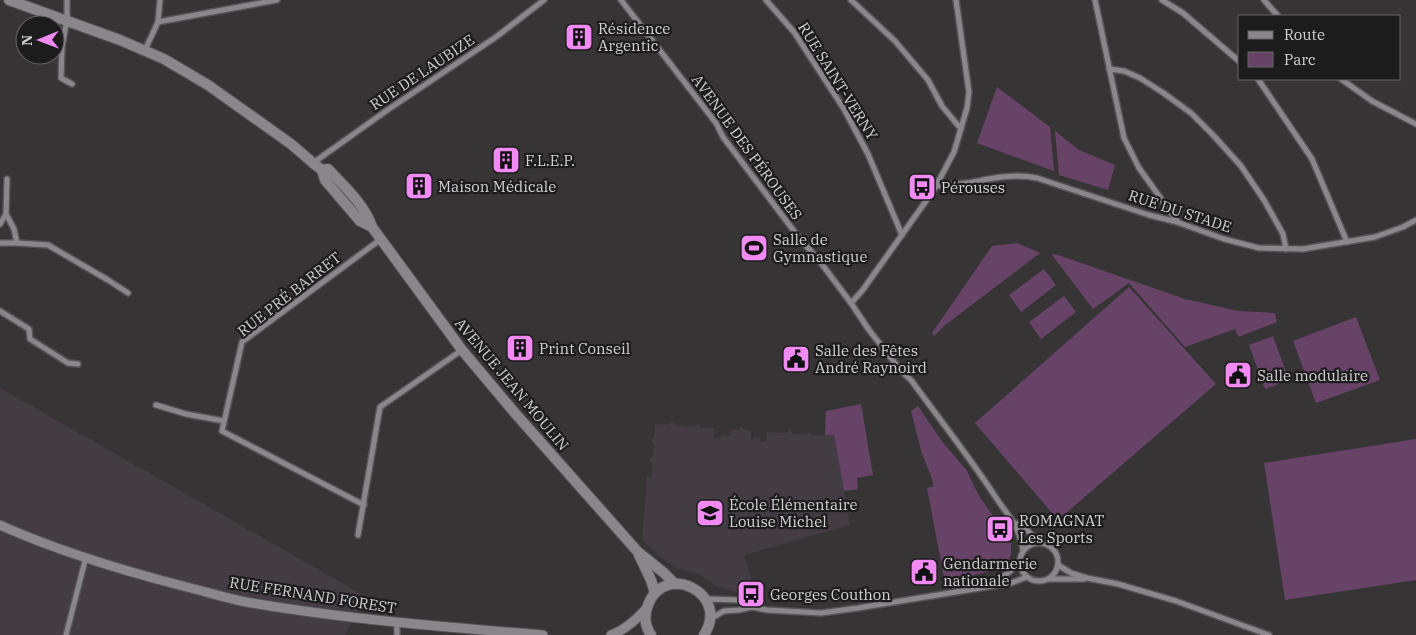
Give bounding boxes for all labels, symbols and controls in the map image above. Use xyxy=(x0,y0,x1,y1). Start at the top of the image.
north arrow xyxy=(15,15,65,65)
legend xyxy=(1238,15,1401,80)
place label: Résidence Argentic xyxy=(598,19,670,55)
street label: RUE SAINT-VERNY xyxy=(794,19,882,144)
building icon: Résidence Argentic xyxy=(564,22,594,52)
text: Route xyxy=(1284,25,1325,44)
street label: RUE DE LAUBIZE xyxy=(366,30,478,114)
text: N xyxy=(18,35,36,46)
text: Parc xyxy=(1284,50,1316,69)
street label: AVENUE DES PÉROUSES xyxy=(688,70,806,224)
building icon: F.L.E.P. xyxy=(491,145,521,175)
place label: F.L.E.P. xyxy=(525,151,575,170)
building icon: Maison Médicale xyxy=(404,171,434,201)
bus stop icon: Pérouses xyxy=(907,172,937,202)
place label: Maison Médicale xyxy=(438,177,556,196)
place label: Pérouses xyxy=(941,178,1005,197)
street label: RUE DU STADE xyxy=(1126,185,1234,237)
place label: Salle de Gymnastique xyxy=(773,230,867,266)
sports icon: Salle de Gymnastique xyxy=(739,233,769,263)
street label: RUE PRÉ BARRET xyxy=(233,248,345,340)
street label: AVENUE JEAN MOULIN xyxy=(451,314,573,454)
building icon: Print Conseil xyxy=(505,333,535,363)
place label: Print Conseil xyxy=(539,339,630,358)
place label: Salle des Fêtes André Raynoird xyxy=(815,341,927,377)
public building icon: Salle des Fêtes André Raynoird xyxy=(781,344,811,374)
public building icon: Salle modulaire xyxy=(1223,360,1253,390)
place label: Salle modulaire xyxy=(1257,366,1368,385)
place label: École Élémentaire Louise Michel xyxy=(729,495,858,531)
school or university icon: École Élémentaire Louise Michel xyxy=(695,498,725,528)
place label: ROMAGNAT Les Sports xyxy=(1019,511,1104,547)
bus stop icon: ROMAGNAT Les Sports xyxy=(985,514,1015,544)
place label: Gendarmerie nationale xyxy=(943,554,1037,590)
public building icon: Gendarmerie nationale xyxy=(909,557,939,587)
street label: RUE FERNAND FOREST xyxy=(228,572,398,618)
bus stop icon: Georges Couthon xyxy=(736,579,766,609)
place label: Georges Couthon xyxy=(770,585,891,604)

